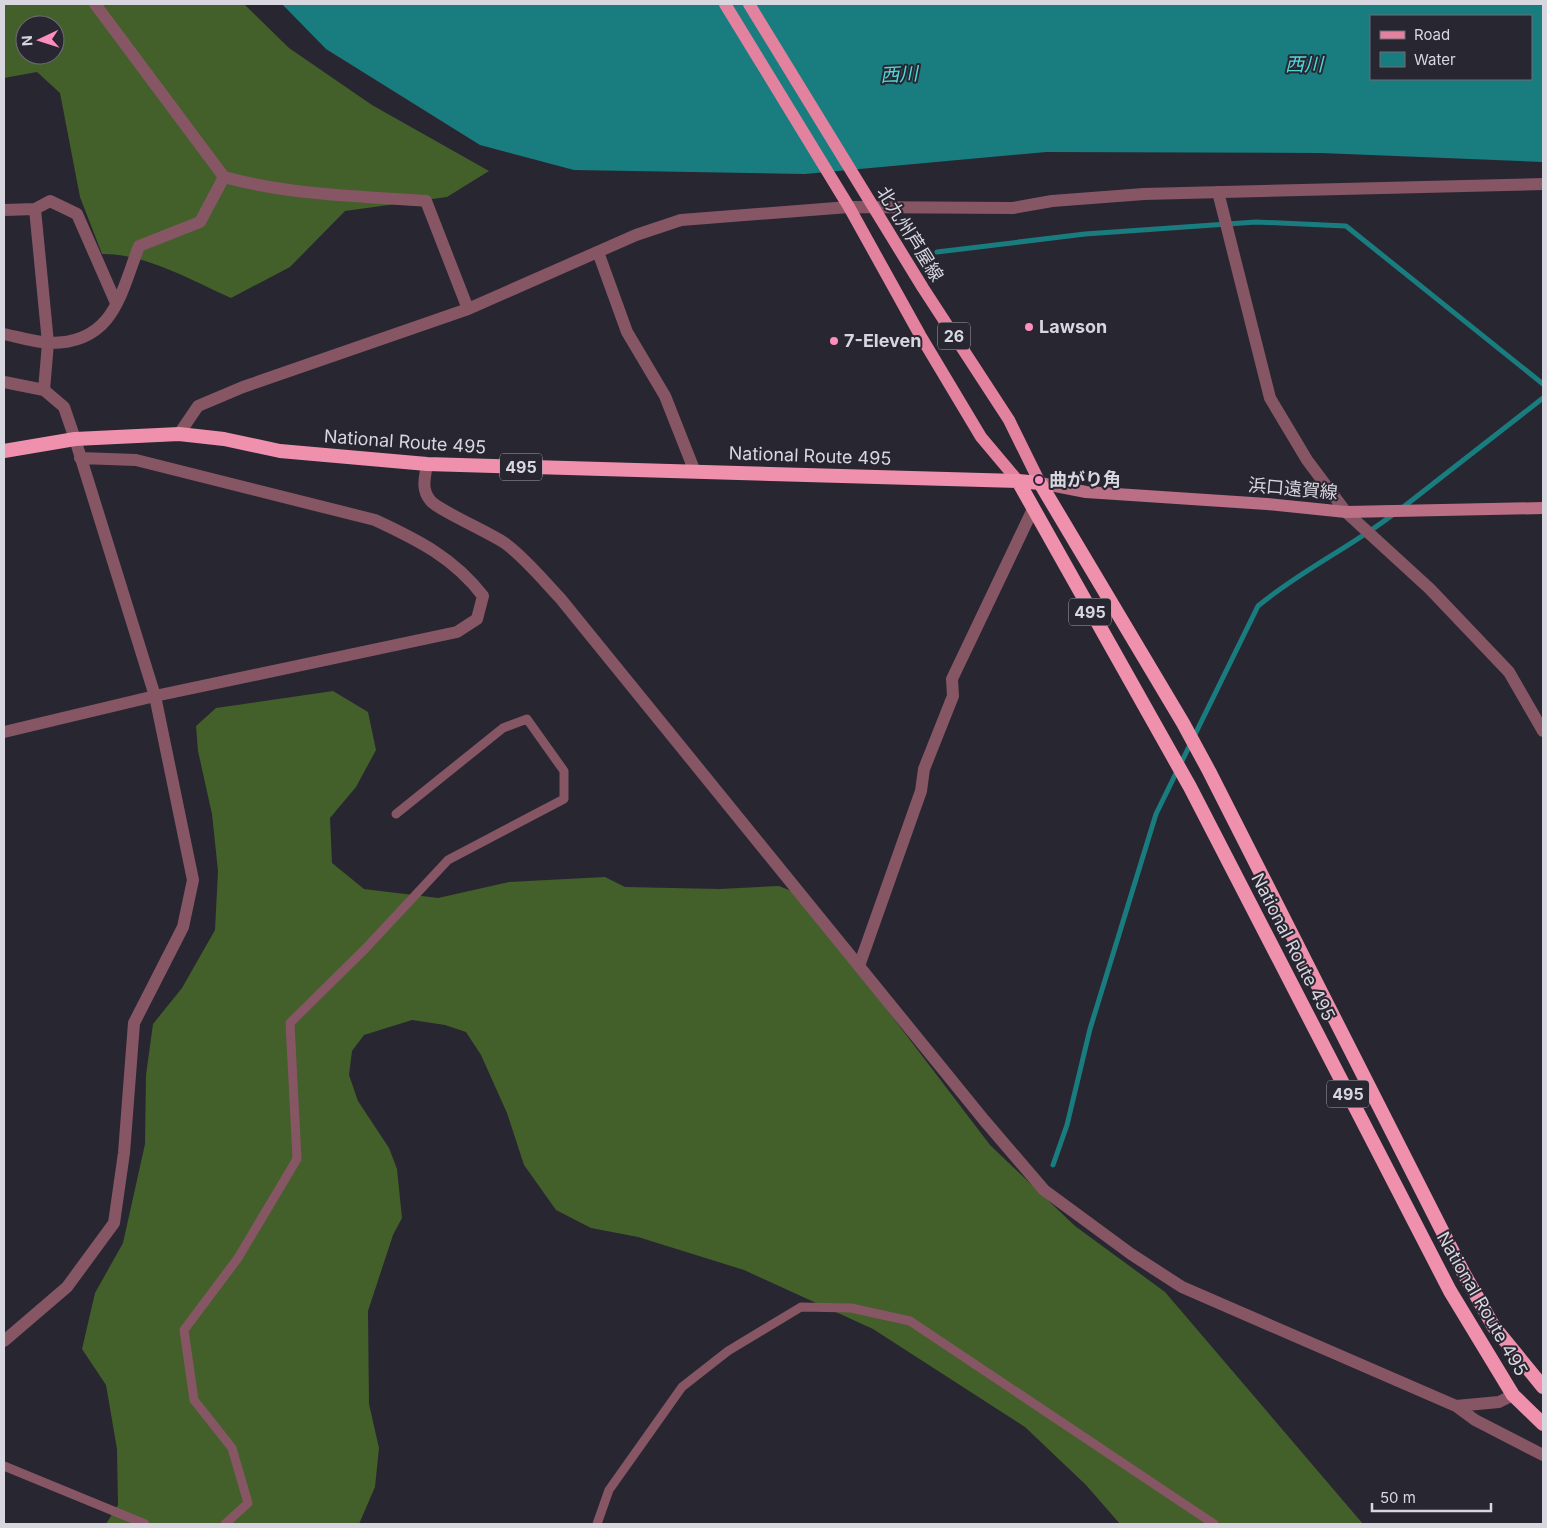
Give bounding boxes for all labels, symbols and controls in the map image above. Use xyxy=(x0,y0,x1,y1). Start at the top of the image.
north arrow xyxy=(15,15,65,65)
legend xyxy=(1370,15,1532,80)
text: Road xyxy=(1414,25,1450,44)
text: N xyxy=(18,35,35,47)
text: Water xyxy=(1414,50,1456,69)
water label: 西川 xyxy=(1285,53,1325,76)
water label: 西川 xyxy=(879,62,921,87)
street label: 北九州芦屋線 xyxy=(873,182,948,285)
place label: Lawson xyxy=(1039,316,1107,337)
marker: Lawson xyxy=(1023,321,1035,333)
road number: 26 xyxy=(938,322,970,350)
place label: 7-Eleven xyxy=(844,330,922,351)
marker: 7-Eleven xyxy=(828,335,840,347)
street label: National Route 495 xyxy=(323,425,487,458)
street label: National Route 495 xyxy=(728,442,892,469)
road number: 495 xyxy=(500,454,542,481)
place label: 曲がり角 xyxy=(1049,469,1121,490)
marker: 曲がり角 xyxy=(1033,474,1045,486)
street label: 浜口遠賀線 xyxy=(1247,474,1339,503)
road number: 495 xyxy=(1069,598,1111,626)
street label: National Route 495 xyxy=(1247,870,1340,1024)
road number: 495 xyxy=(1327,1080,1369,1108)
street label: National Route 495 xyxy=(1433,1228,1532,1379)
scale bar xyxy=(1372,1480,1491,1512)
text: 50 m xyxy=(1380,1488,1416,1507)

